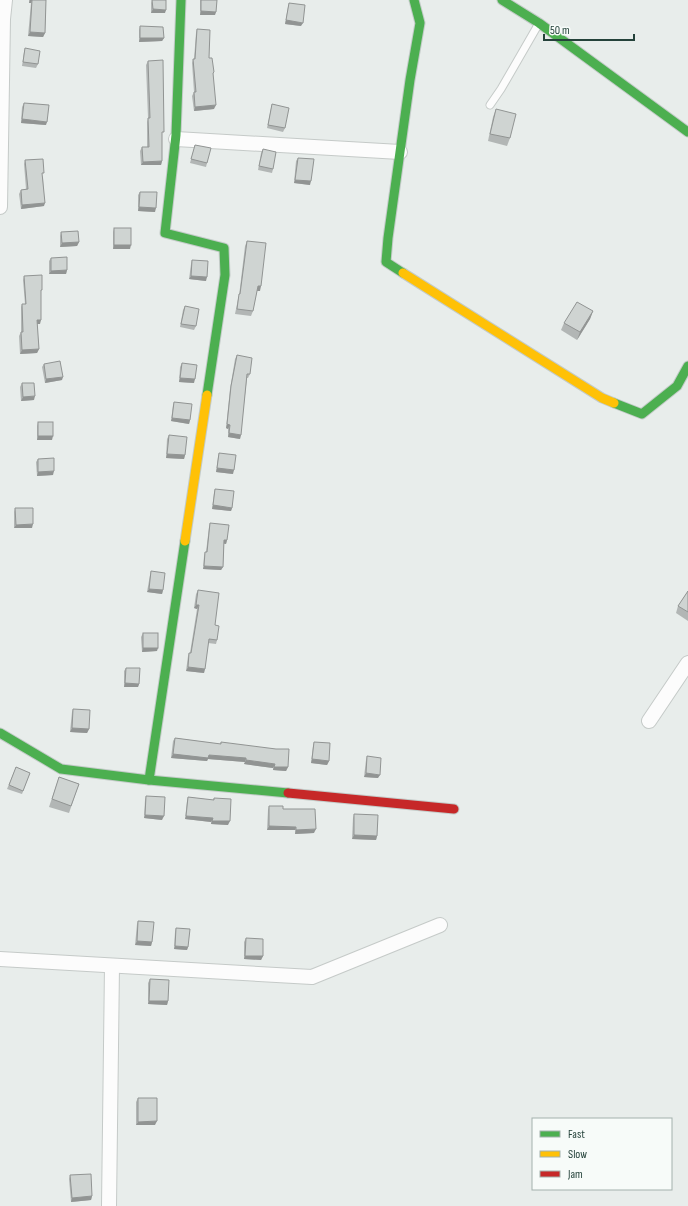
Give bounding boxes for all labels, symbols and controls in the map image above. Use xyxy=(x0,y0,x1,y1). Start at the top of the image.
scale bar xyxy=(544,16,634,42)
text: 50 m xyxy=(550,23,570,38)
legend xyxy=(532,1118,672,1190)
text: Fast xyxy=(568,1127,585,1142)
text: Slow xyxy=(568,1147,587,1162)
text: Jam xyxy=(567,1167,583,1182)

